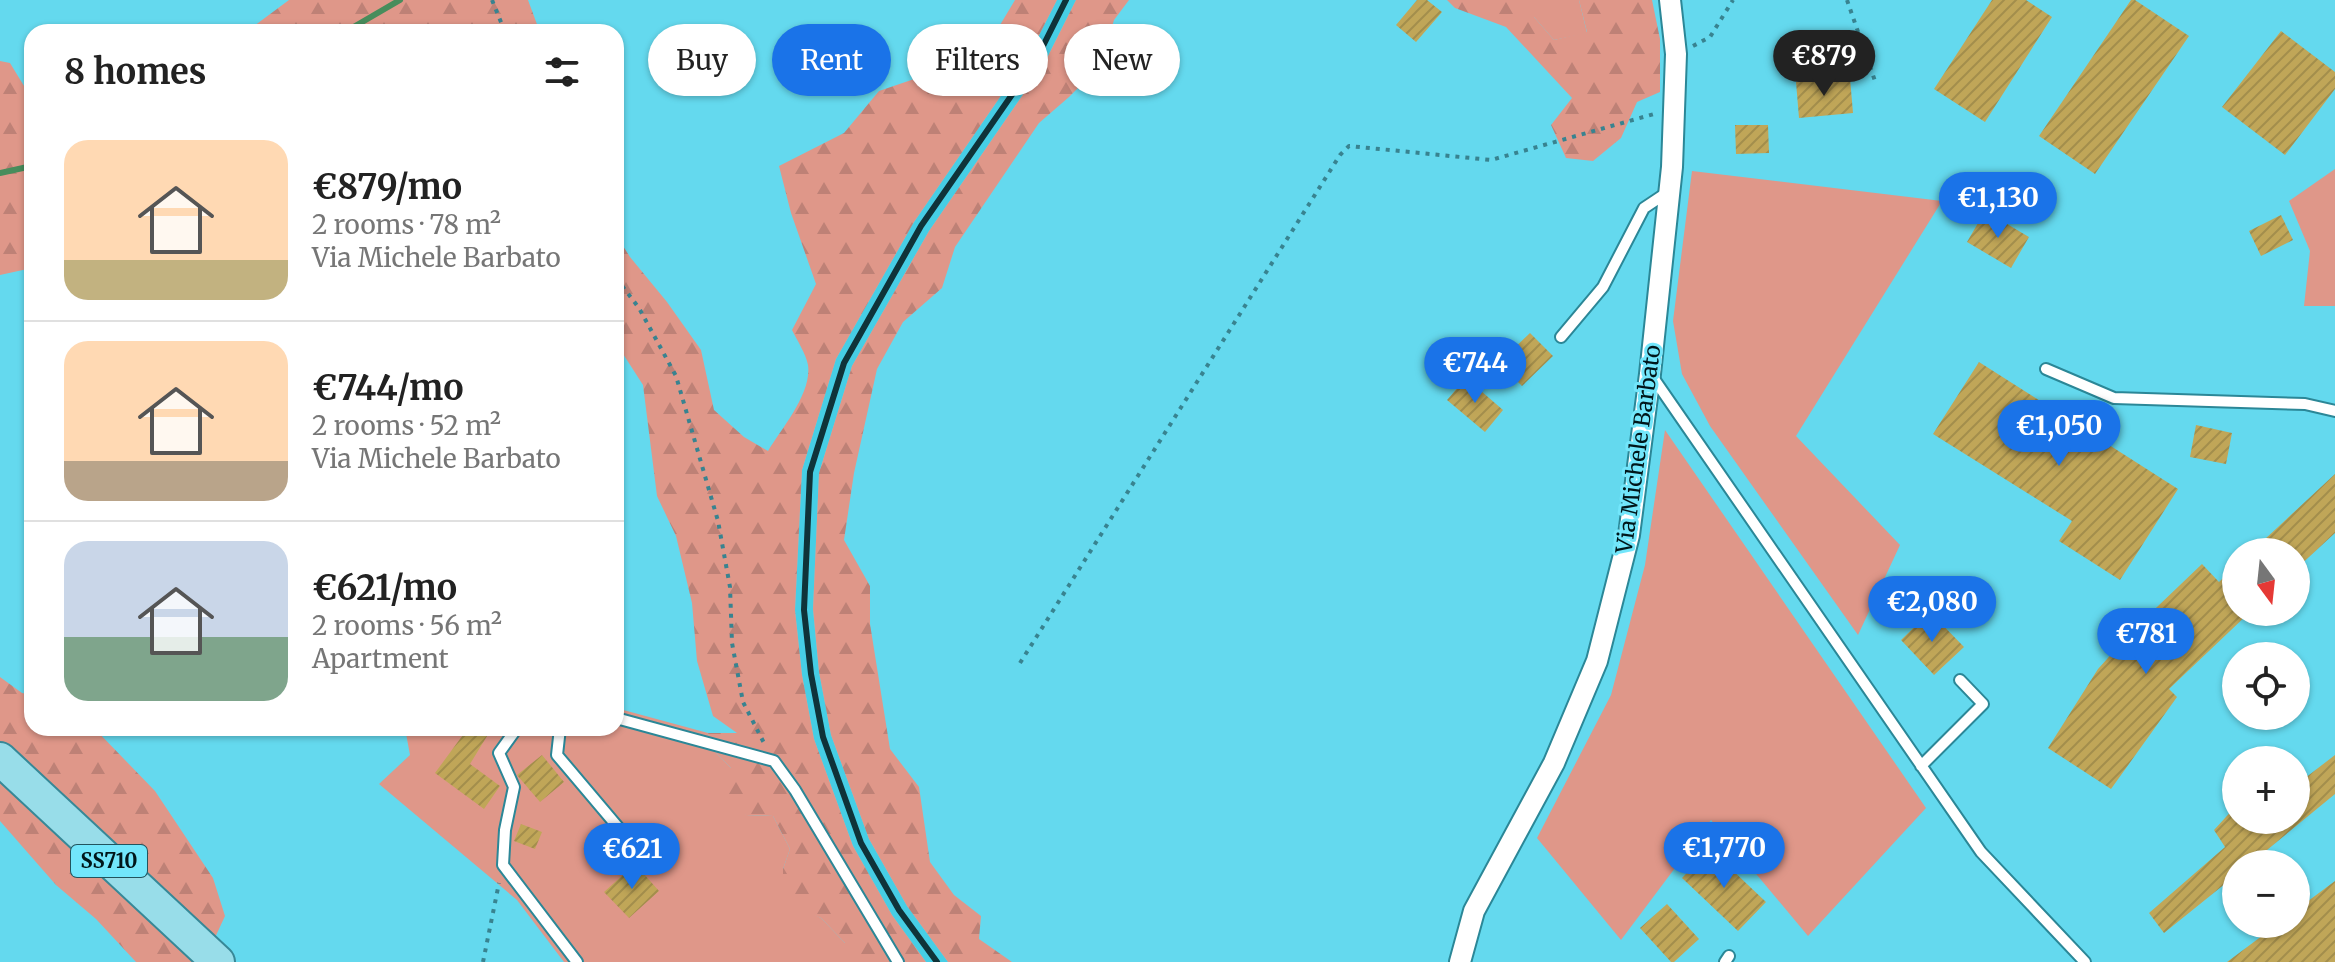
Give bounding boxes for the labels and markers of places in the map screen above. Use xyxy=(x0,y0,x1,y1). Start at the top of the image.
pin: €879 xyxy=(1777,30,1871,98)
pin: €1,130 xyxy=(1933,172,2063,240)
pin: €744 xyxy=(1428,337,1522,405)
pin: €1,050 xyxy=(1994,400,2124,468)
pin: €2,080 xyxy=(1867,576,1997,644)
pin: €781 xyxy=(2099,608,2193,676)
pin: €1,770 xyxy=(1659,822,1789,890)
pin: €621 xyxy=(585,823,679,891)

